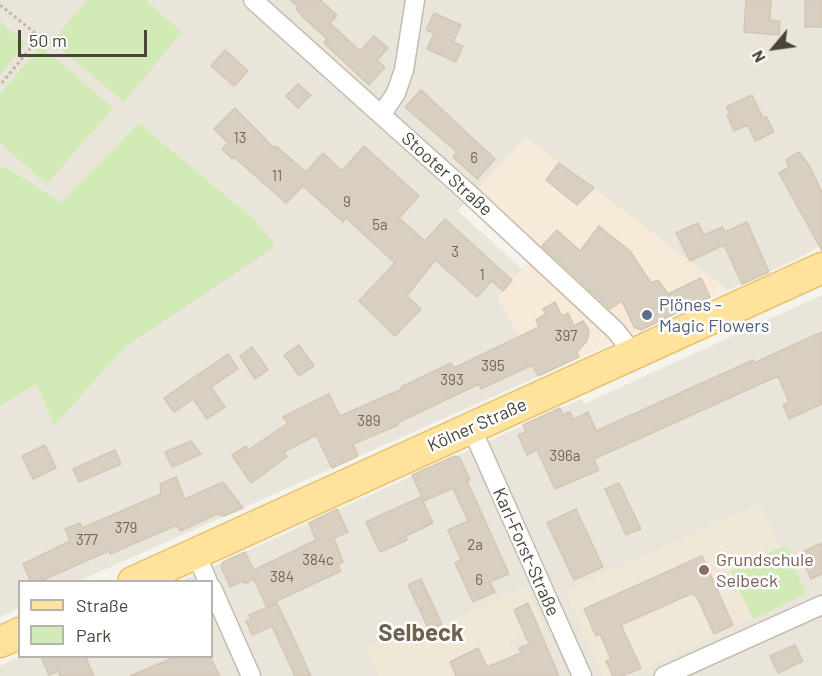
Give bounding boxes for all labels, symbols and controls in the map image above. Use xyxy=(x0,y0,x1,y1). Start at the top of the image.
scale bar xyxy=(21,18,150,56)
north arrow xyxy=(744,18,804,78)
text: 50 m xyxy=(29,29,67,51)
text: N xyxy=(747,48,769,66)
street label: Stooter Straße xyxy=(397,128,497,220)
house number: 13 xyxy=(234,129,246,147)
house number: 6 xyxy=(470,149,478,167)
house number: 11 xyxy=(272,167,282,185)
house number: 9 xyxy=(343,193,351,211)
house number: 5a xyxy=(372,216,388,234)
house number: 3 xyxy=(451,243,459,261)
house number: 1 xyxy=(479,266,485,284)
place label: Plönes - Magic Flowers xyxy=(659,294,769,336)
marker: Plönes - Magic Flowers xyxy=(640,308,654,322)
house number: 397 xyxy=(555,327,577,345)
house number: 395 xyxy=(481,357,505,375)
house number: 393 xyxy=(440,371,464,389)
street label: Kölner Straße xyxy=(424,394,530,456)
house number: 389 xyxy=(357,412,381,430)
house number: 396a xyxy=(550,447,580,465)
street label: Karl-Forst-Straße xyxy=(488,484,564,620)
house number: 379 xyxy=(115,519,137,537)
house number: 377 xyxy=(76,531,98,549)
house number: 2a xyxy=(467,536,483,554)
place label: Grundschule Selbeck xyxy=(716,549,814,592)
house number: 384c xyxy=(302,551,334,569)
marker: Grundschule Selbeck xyxy=(697,563,711,577)
house number: 384 xyxy=(270,568,294,586)
house number: 6 xyxy=(475,571,483,589)
legend xyxy=(18,580,213,658)
text: Straße xyxy=(76,594,128,616)
district label: Selbeck xyxy=(378,619,464,647)
text: Park xyxy=(76,624,111,646)

